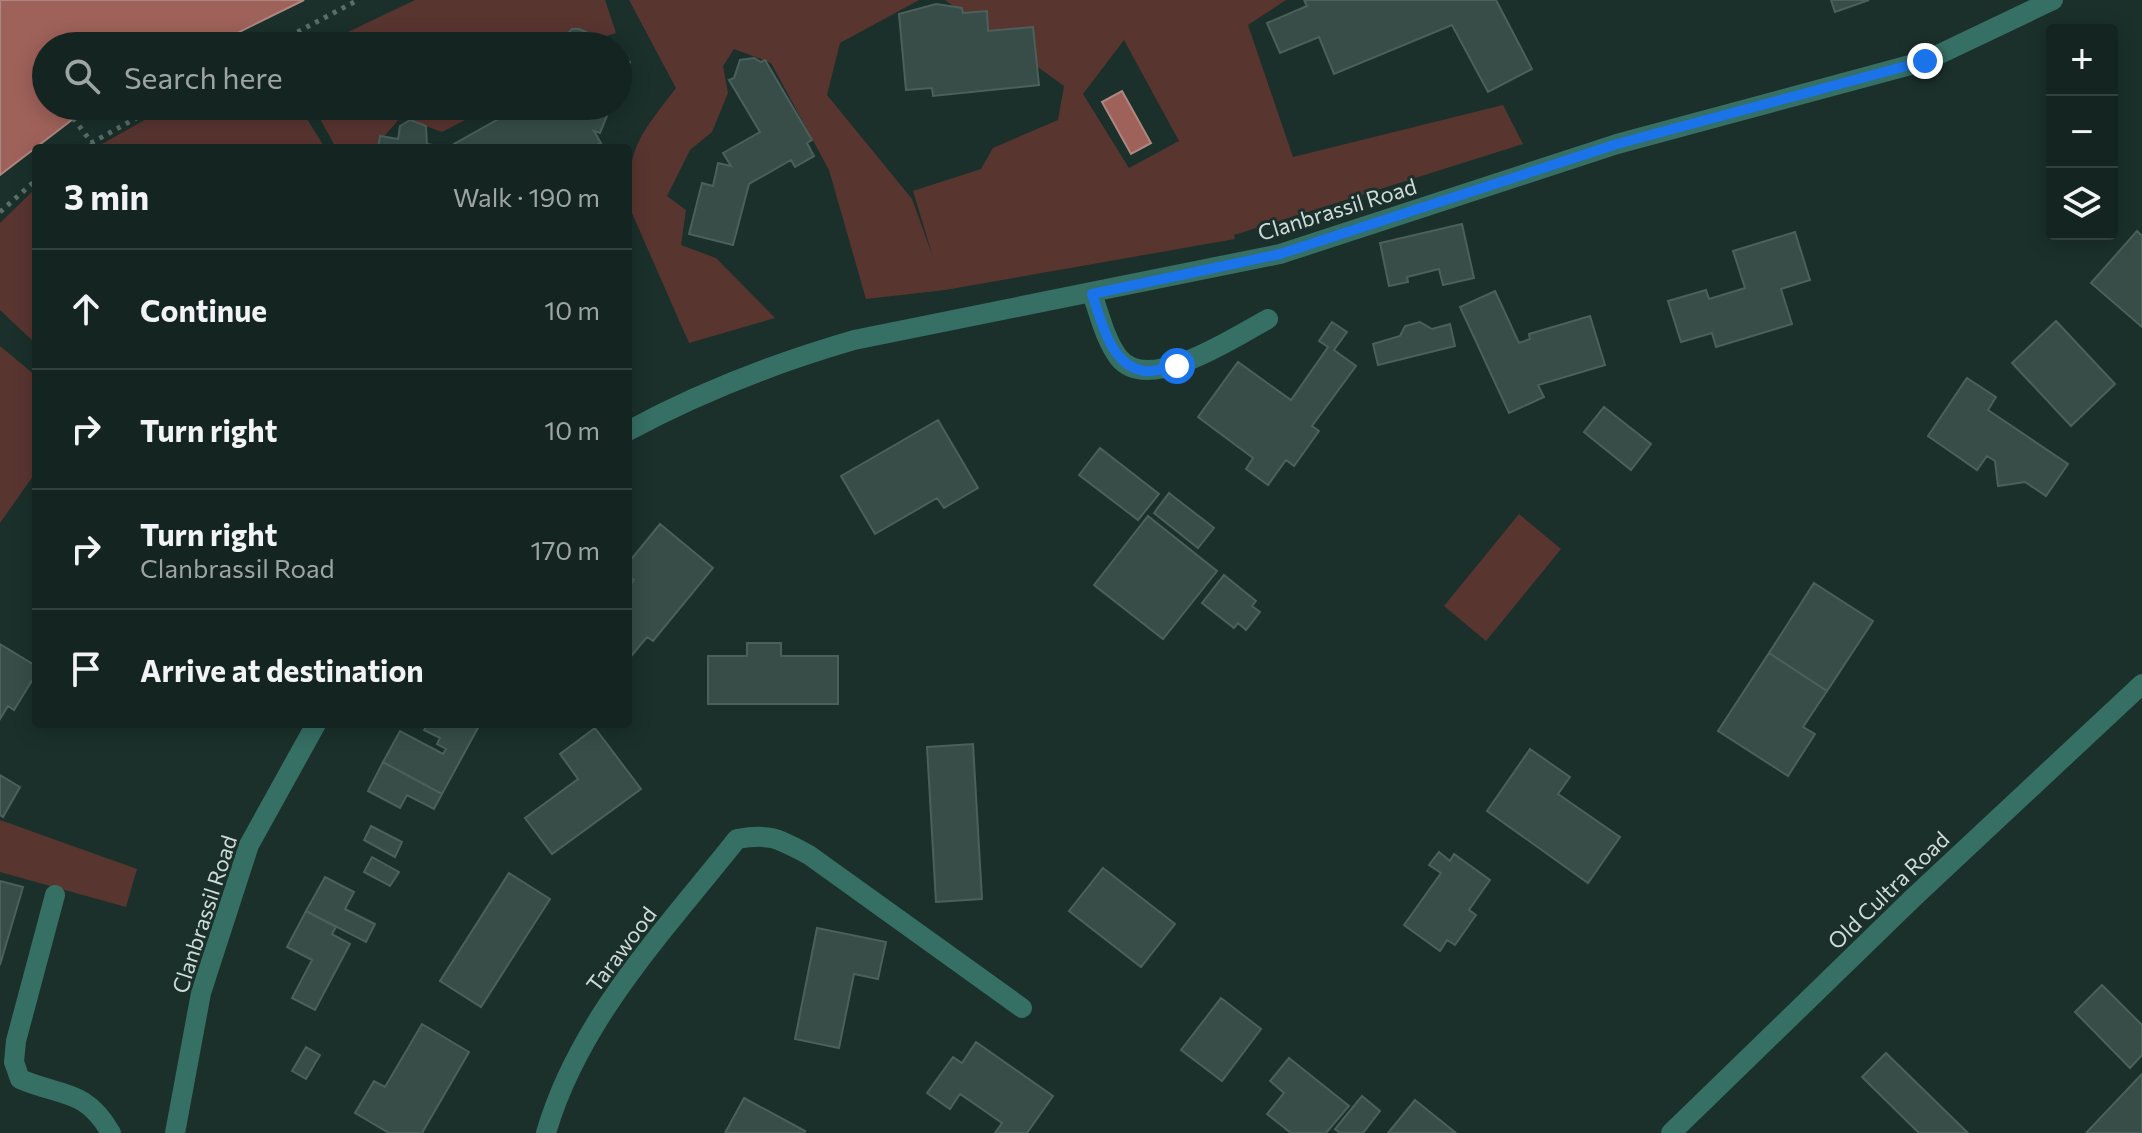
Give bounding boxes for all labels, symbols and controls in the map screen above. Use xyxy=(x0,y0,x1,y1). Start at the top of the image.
map controls xyxy=(2046,24,2118,240)
button: + xyxy=(2046,24,2118,96)
search box xyxy=(32,32,632,120)
route end xyxy=(1907,43,1943,79)
icon: search xyxy=(60,54,104,98)
text: Search here xyxy=(124,58,283,95)
button: − xyxy=(2046,96,2118,168)
button: layers xyxy=(2046,168,2118,240)
street label: Clanbrassil Road xyxy=(1254,172,1420,246)
text: 3 min xyxy=(64,175,149,217)
text: Walk · 190 m xyxy=(453,181,600,212)
icon: ahead xyxy=(64,287,108,331)
text: Continue xyxy=(140,291,267,328)
text: 10 m xyxy=(544,294,600,325)
route start xyxy=(1159,348,1195,384)
icon: right xyxy=(64,407,108,451)
text: Turn right xyxy=(140,411,277,448)
text: 10 m xyxy=(544,414,600,445)
text: Turn right xyxy=(140,515,277,552)
icon: right xyxy=(64,527,108,571)
text: 170 m xyxy=(531,534,600,565)
text: Clanbrassil Road xyxy=(140,552,335,583)
icon: arrive xyxy=(64,647,108,691)
text: Arrive at destination xyxy=(140,651,424,688)
street label: Old Cultra Road xyxy=(1822,825,1954,955)
street label: Clanbrassil Road xyxy=(166,832,242,996)
street label: Tarawood xyxy=(580,901,662,997)

